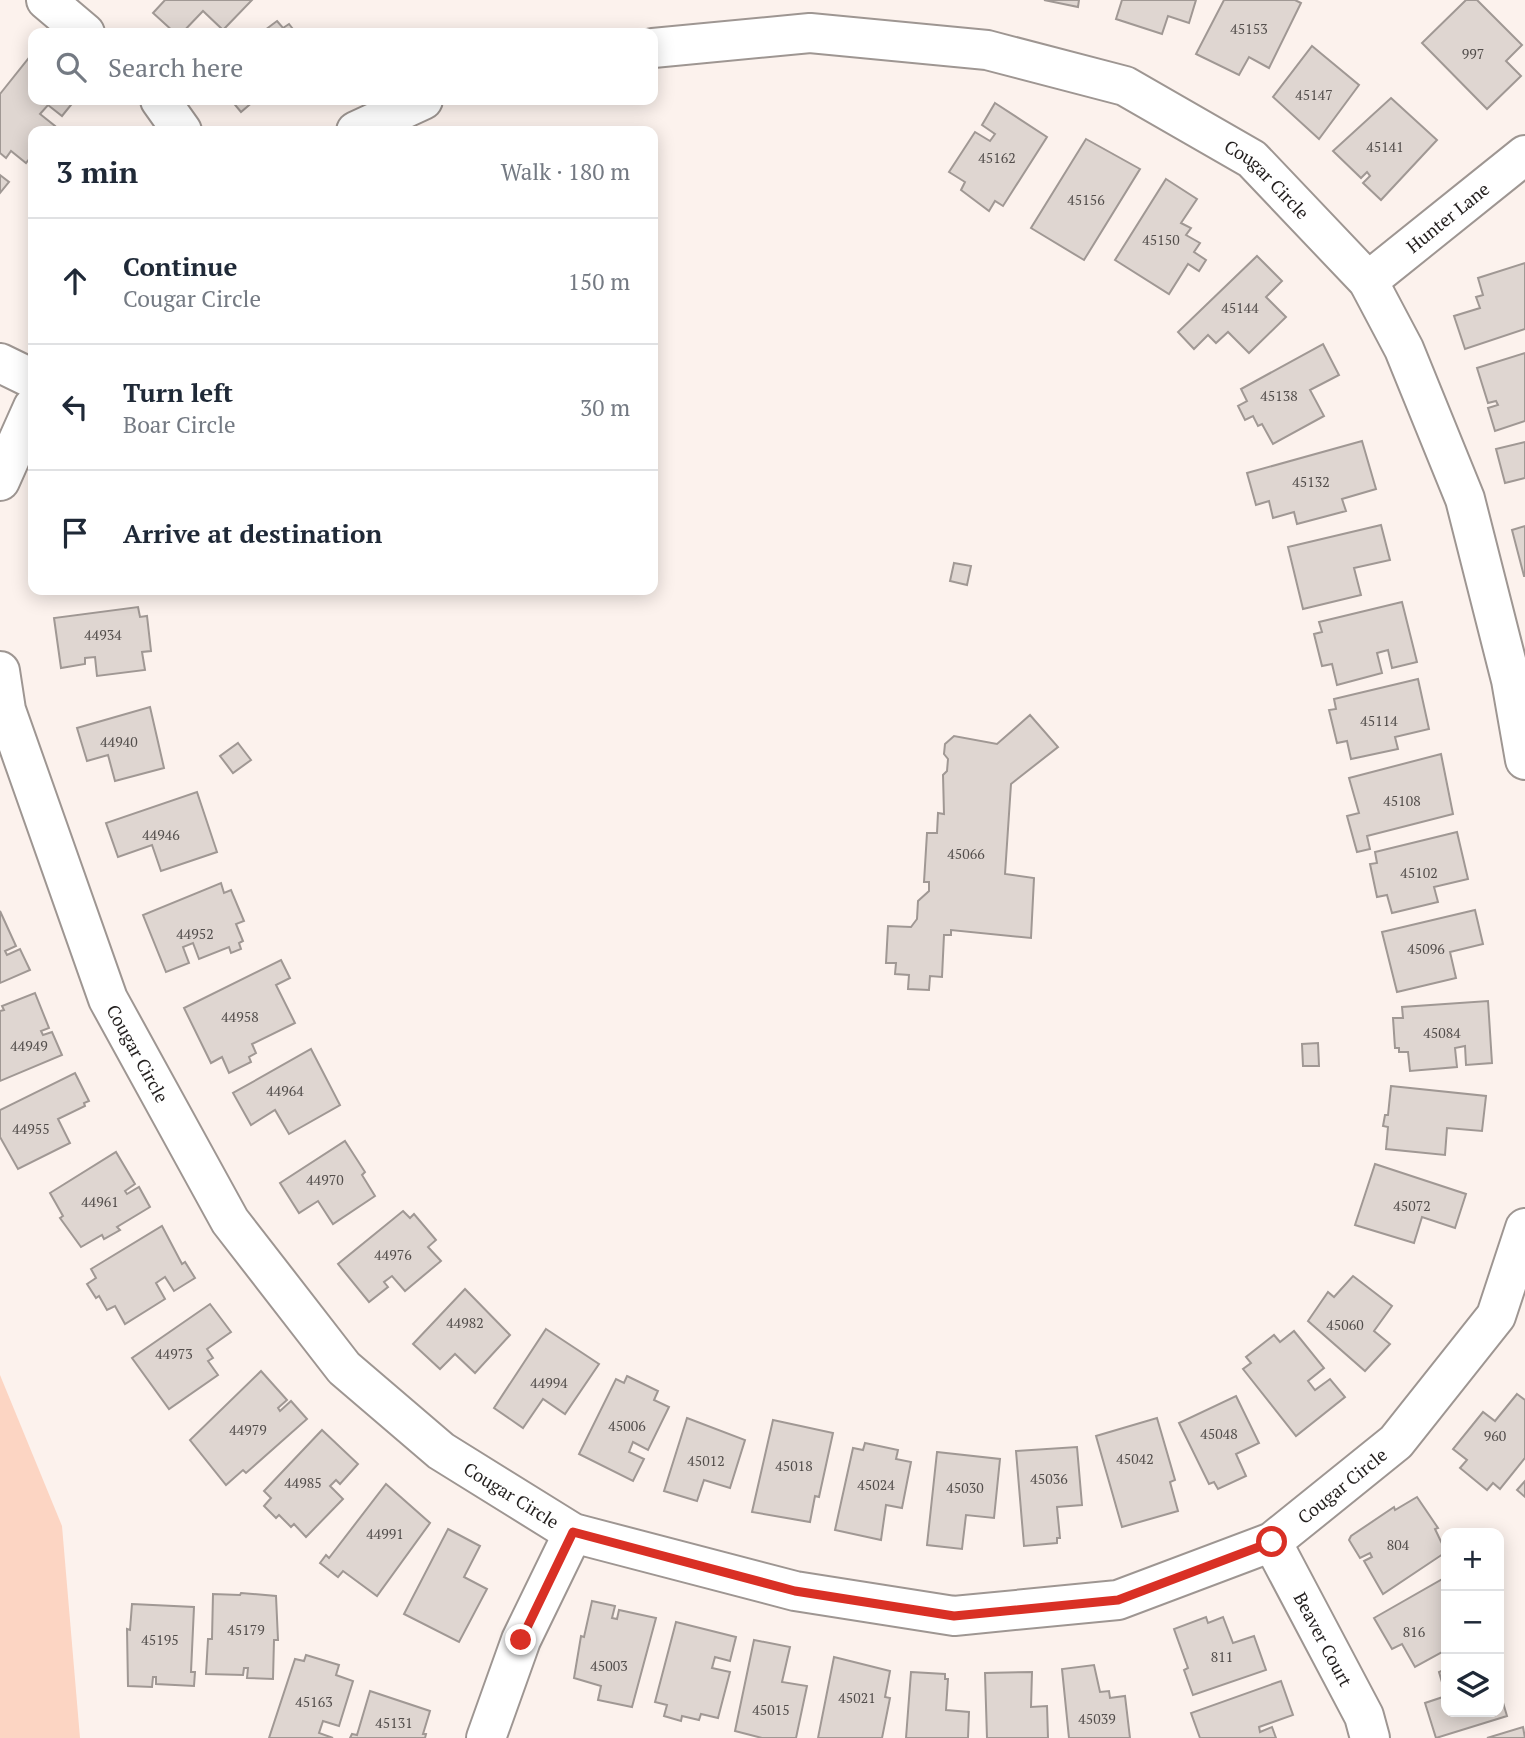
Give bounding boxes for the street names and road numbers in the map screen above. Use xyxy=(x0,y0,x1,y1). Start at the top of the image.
street label: Cougar Circle xyxy=(1220,134,1315,224)
street label: Hunter Lane xyxy=(1401,177,1494,258)
street label: Cougar Circle xyxy=(101,1000,174,1107)
street label: Cougar Circle xyxy=(1292,1442,1392,1529)
street label: Cougar Circle xyxy=(459,1456,564,1534)
street label: Beaver Court xyxy=(1289,1588,1358,1691)

